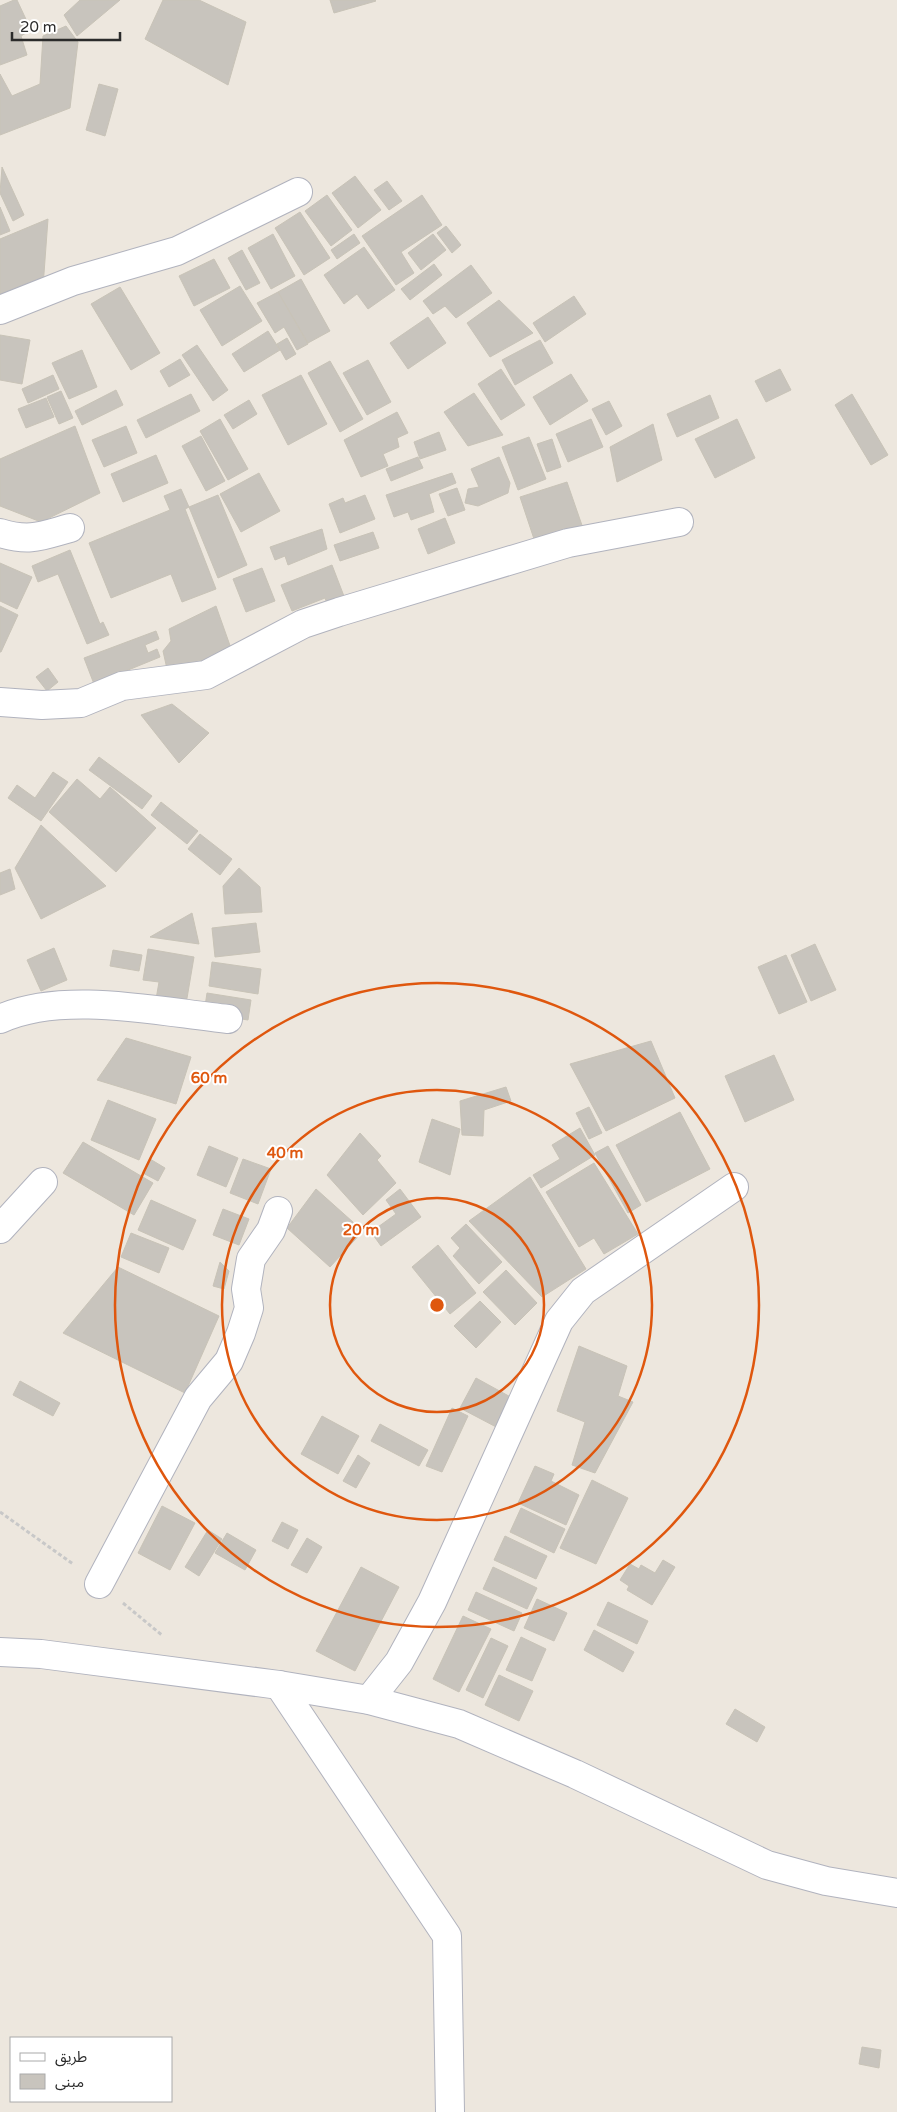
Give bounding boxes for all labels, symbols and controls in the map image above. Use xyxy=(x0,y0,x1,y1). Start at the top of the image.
scale bar xyxy=(12,10,120,42)
text: 20 m xyxy=(20,18,57,36)
text: 60 m xyxy=(191,1069,227,1087)
text: 40 m xyxy=(267,1144,303,1162)
text: 20 m xyxy=(343,1221,379,1239)
centre of rings xyxy=(428,1296,446,1314)
legend xyxy=(10,2037,172,2102)
text: طريق xyxy=(55,2048,87,2067)
text: مبنى xyxy=(55,2073,84,2091)

